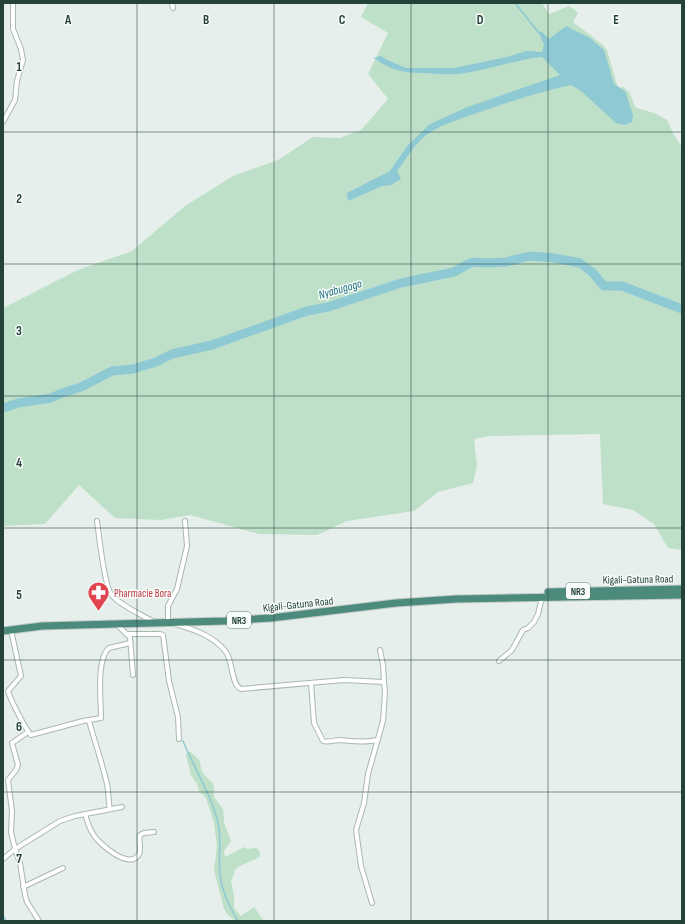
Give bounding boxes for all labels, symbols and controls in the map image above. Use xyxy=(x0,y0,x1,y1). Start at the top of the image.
text: A xyxy=(64,12,72,28)
text: B xyxy=(203,12,209,28)
text: C xyxy=(339,12,346,28)
text: D xyxy=(477,12,484,28)
text: E xyxy=(613,12,619,28)
text: 1 xyxy=(16,59,22,75)
text: 2 xyxy=(16,191,22,207)
water label: Nyabugogo xyxy=(317,276,364,303)
text: 3 xyxy=(16,323,22,339)
text: 4 xyxy=(16,455,22,471)
street label: Kigali-Gatuna Road xyxy=(603,572,674,587)
pharmacy icon: Pharmacie Bora xyxy=(86,580,112,613)
road number: NR3 xyxy=(566,583,590,599)
text: 5 xyxy=(16,587,22,603)
place label: Pharmacie Bora xyxy=(114,587,171,600)
street label: Kigali-Gatuna Road xyxy=(262,594,334,615)
road number: NR3 xyxy=(227,612,251,628)
text: 6 xyxy=(16,719,22,735)
text: 7 xyxy=(16,851,22,867)

